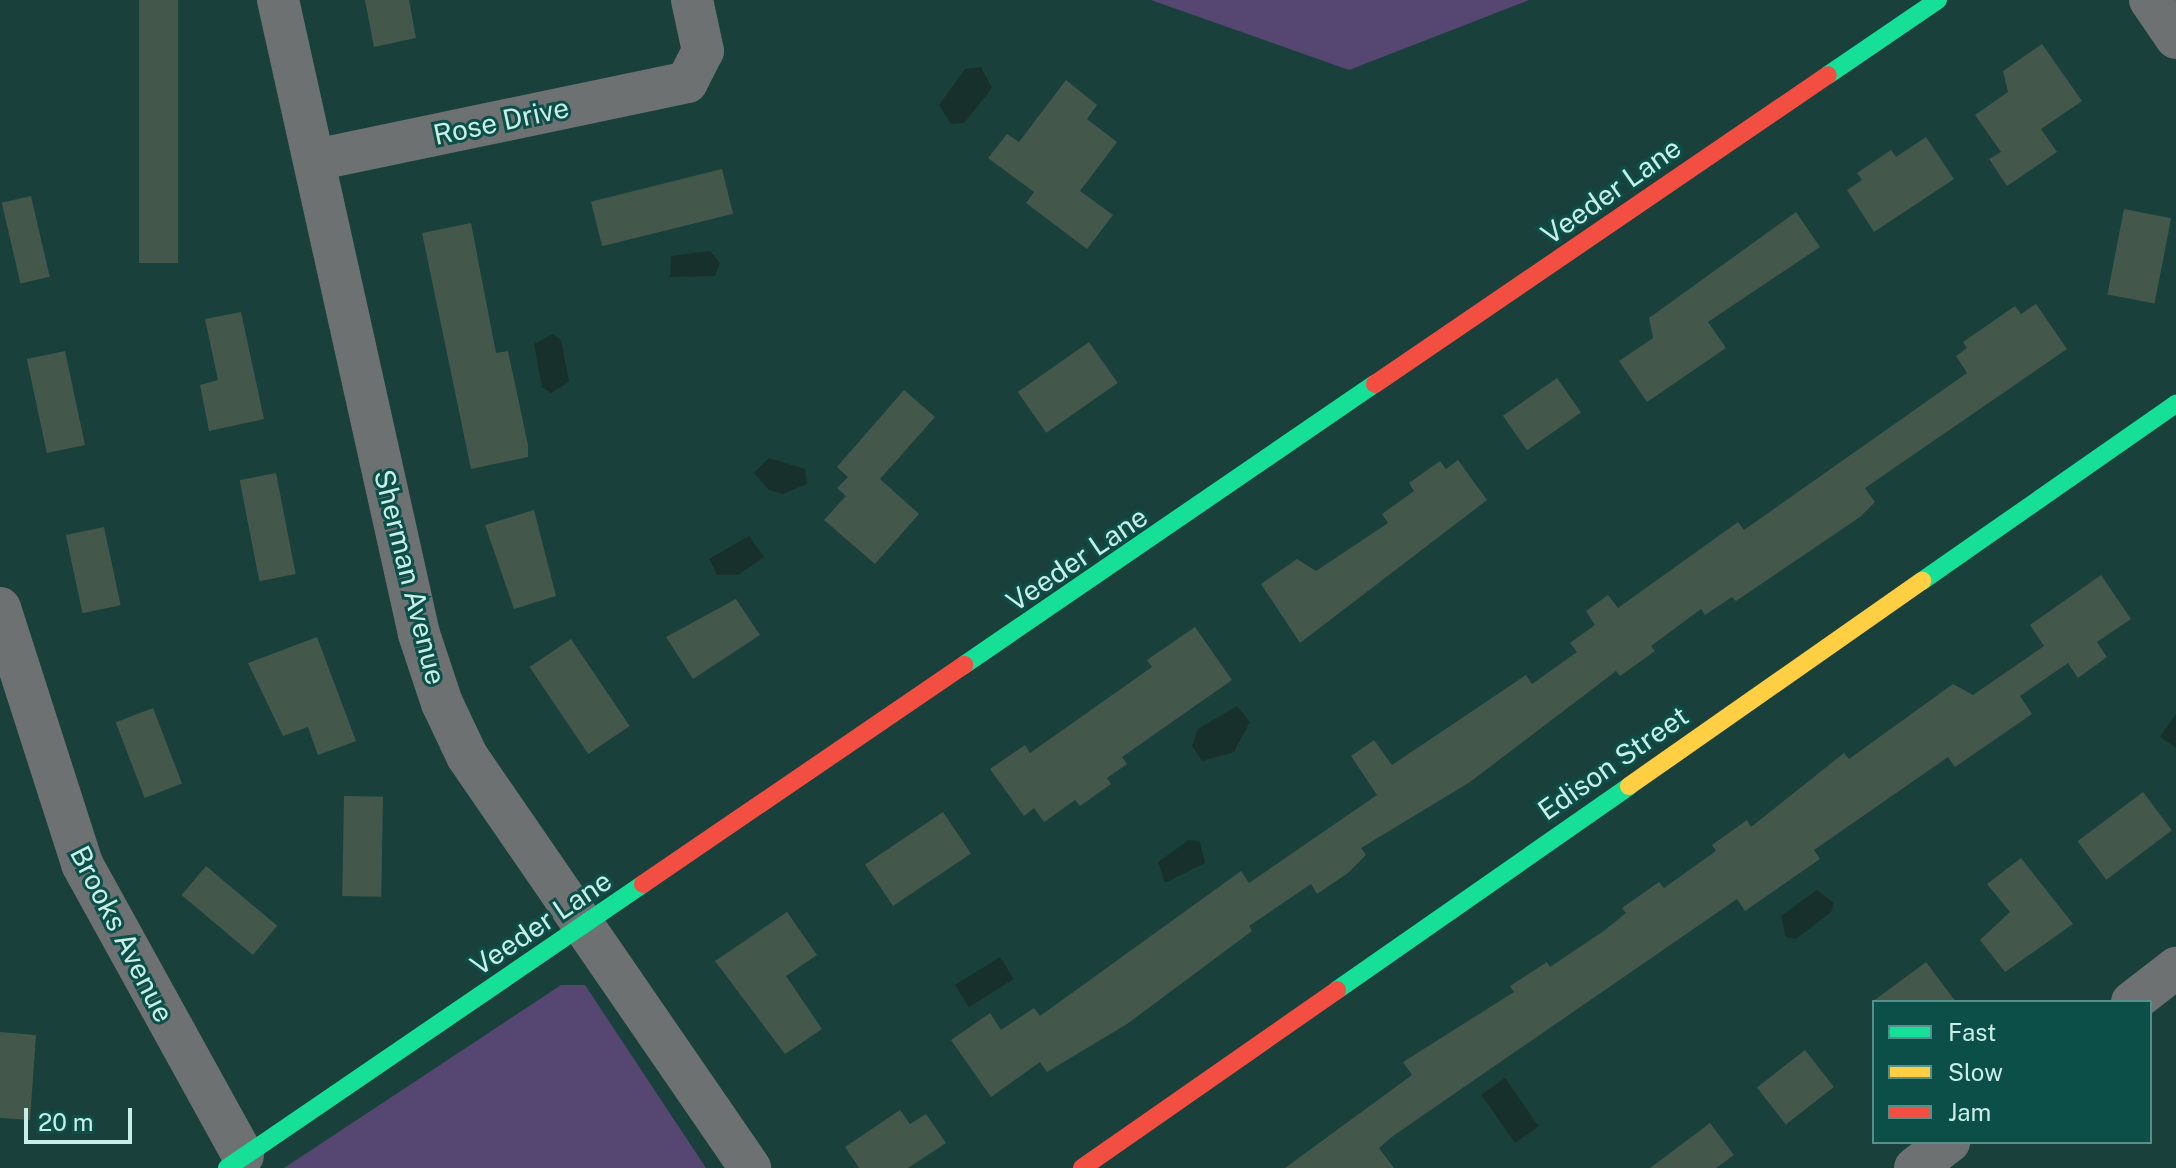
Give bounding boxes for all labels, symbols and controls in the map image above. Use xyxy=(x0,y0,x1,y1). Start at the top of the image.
street label: Rose Drive xyxy=(430,90,572,152)
street label: Veeder Lane xyxy=(1535,131,1687,251)
street label: Sherman Avenue xyxy=(367,466,453,688)
street label: Veeder Lane xyxy=(1000,500,1154,618)
street label: Edison Street xyxy=(1531,699,1695,827)
street label: Brooks Avenue xyxy=(63,840,181,1028)
street label: Veeder Lane xyxy=(464,864,618,982)
legend xyxy=(1872,1000,2152,1144)
text: Fast xyxy=(1948,1018,1996,1046)
text: Slow xyxy=(1948,1058,2003,1086)
scale bar xyxy=(28,1092,136,1142)
text: Jam xyxy=(1948,1098,1991,1126)
text: 20 m xyxy=(38,1108,94,1136)

